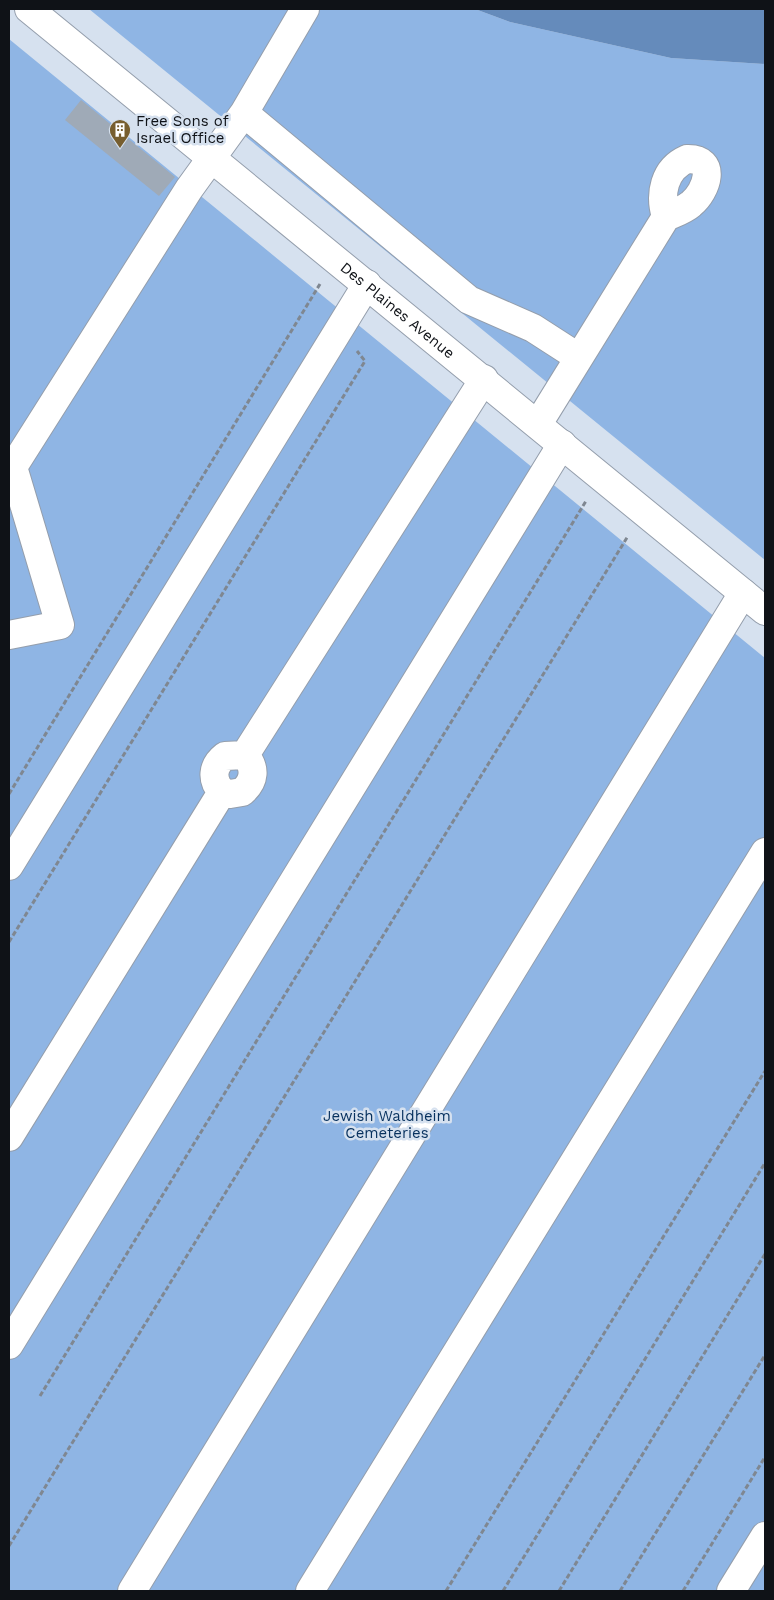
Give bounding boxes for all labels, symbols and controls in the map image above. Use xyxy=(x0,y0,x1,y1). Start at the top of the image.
place label: Free Sons of Israel Office xyxy=(136,112,229,147)
building icon: Free Sons of Israel Office xyxy=(108,118,132,149)
street label: Des Plaines Avenue xyxy=(337,258,458,362)
park label: Jewish Waldheim Cemeteries xyxy=(323,1107,451,1142)

